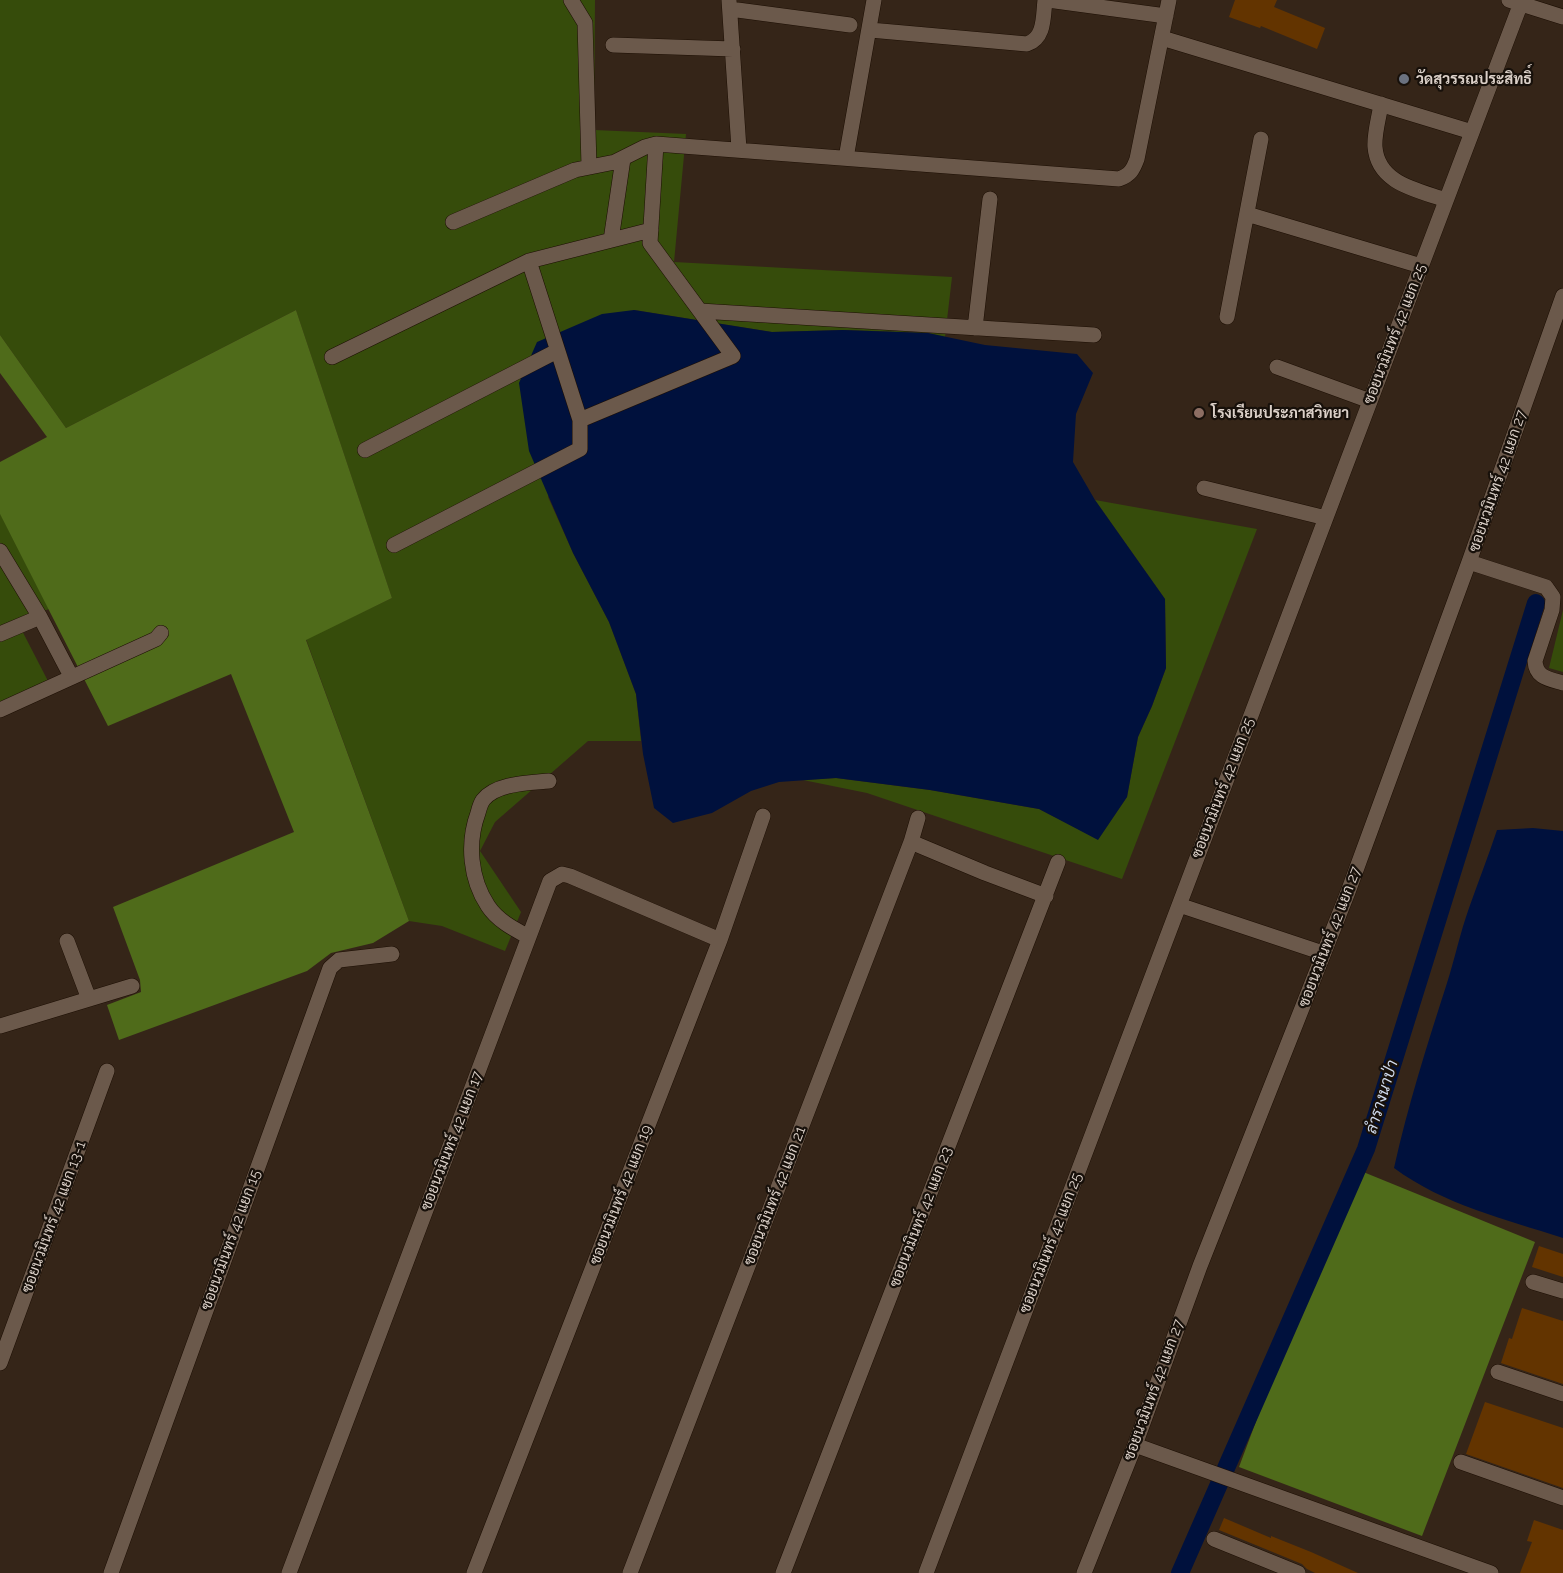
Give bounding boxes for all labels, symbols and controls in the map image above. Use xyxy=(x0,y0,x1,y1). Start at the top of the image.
place label: วัดสุวรรณประสิทธิ์ xyxy=(1416,70,1532,88)
marker: วัดสุวรรณประสิทธิ์ xyxy=(1397,72,1411,86)
street label: ซอยนวมินทร์ 42 แยก 25 xyxy=(1360,261,1430,407)
place label: โรงเรียนประภาสวิทยา xyxy=(1211,404,1349,422)
marker: โรงเรียนประภาสวิทยา xyxy=(1192,406,1206,420)
street label: ซอยนวมินทร์ 42 แยก 27 xyxy=(1465,408,1531,554)
street label: ซอยนวมินทร์ 42 แยก 25 xyxy=(1188,715,1258,861)
street label: ซอยนวมินทร์ 42 แยก 27 xyxy=(1295,864,1365,1010)
water label: ลำรางนาป่า xyxy=(1362,1058,1402,1136)
street label: ซอยนวมินทร์ 42 แยก 17 xyxy=(417,1069,487,1213)
street label: ซอยนวมินทร์ 42 แยก 19 xyxy=(586,1123,656,1267)
street label: ซอยนวมินทร์ 42 แยก 21 xyxy=(740,1124,810,1268)
street label: ซอยนวมินทร์ 42 แยก 13-1 xyxy=(18,1139,90,1295)
street label: ซอยนวมินทร์ 42 แยก 23 xyxy=(886,1144,956,1290)
street label: ซอยนวมินทร์ 42 แยก 15 xyxy=(197,1168,265,1312)
street label: ซอยนวมินทร์ 42 แยก 25 xyxy=(1016,1170,1086,1316)
street label: ซอยนวมินทร์ 42 แยก 27 xyxy=(1120,1317,1188,1463)

